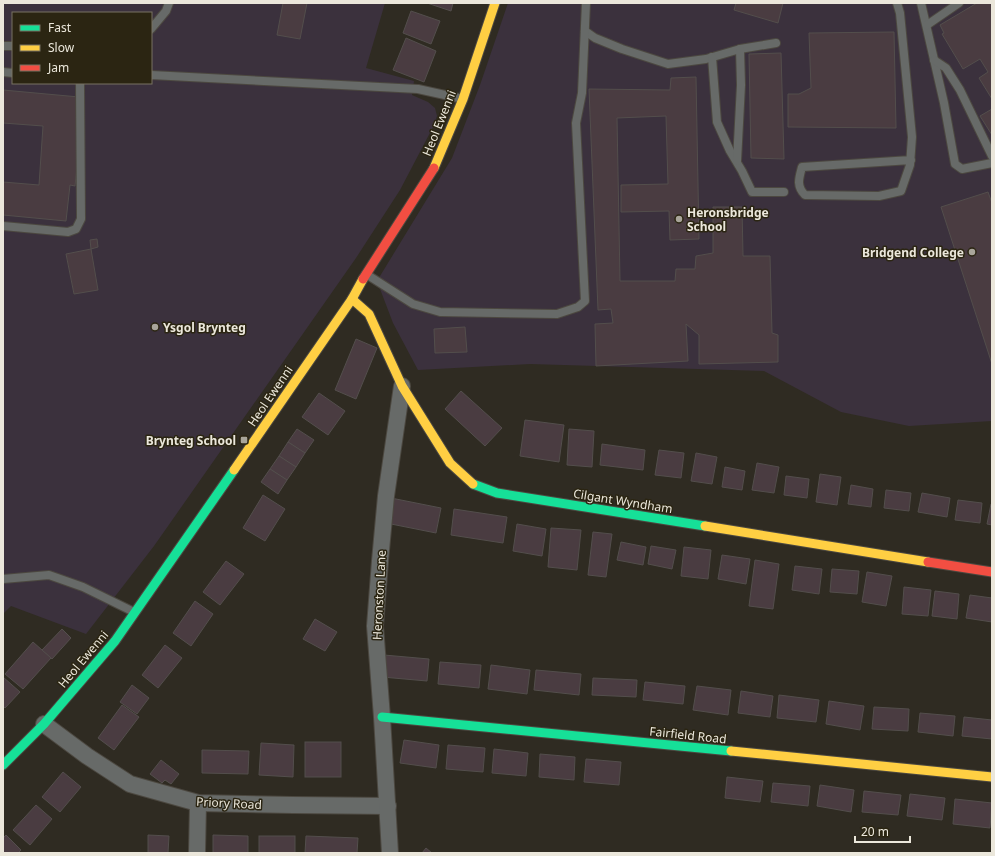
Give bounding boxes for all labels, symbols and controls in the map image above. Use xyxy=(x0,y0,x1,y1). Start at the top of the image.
legend xyxy=(12,12,152,84)
text: Fast xyxy=(48,19,72,36)
text: Slow xyxy=(48,39,75,56)
text: Jam xyxy=(47,59,69,76)
street label: Heol Ewenni xyxy=(418,87,460,159)
place label: Heronsbridge School xyxy=(687,204,769,235)
marker: Heronsbridge School xyxy=(674,214,684,224)
place label: Bridgend College xyxy=(862,244,964,261)
marker: Bridgend College xyxy=(967,247,977,257)
place label: Ysgol Brynteg xyxy=(163,319,246,336)
marker: Ysgol Brynteg xyxy=(150,322,160,332)
street label: Heol Ewenni xyxy=(243,362,297,430)
place label: Brynteg School xyxy=(146,432,236,449)
marker: Brynteg School xyxy=(239,435,249,445)
street label: Cilgant Wyndham xyxy=(572,485,674,517)
street label: Heronston Lane xyxy=(368,549,390,640)
street label: Heol Ewenni xyxy=(54,627,112,691)
street label: Fairfield Road xyxy=(649,722,727,748)
street label: Priory Road xyxy=(196,793,262,813)
scale bar xyxy=(855,818,910,844)
text: 20 m xyxy=(861,823,889,840)

